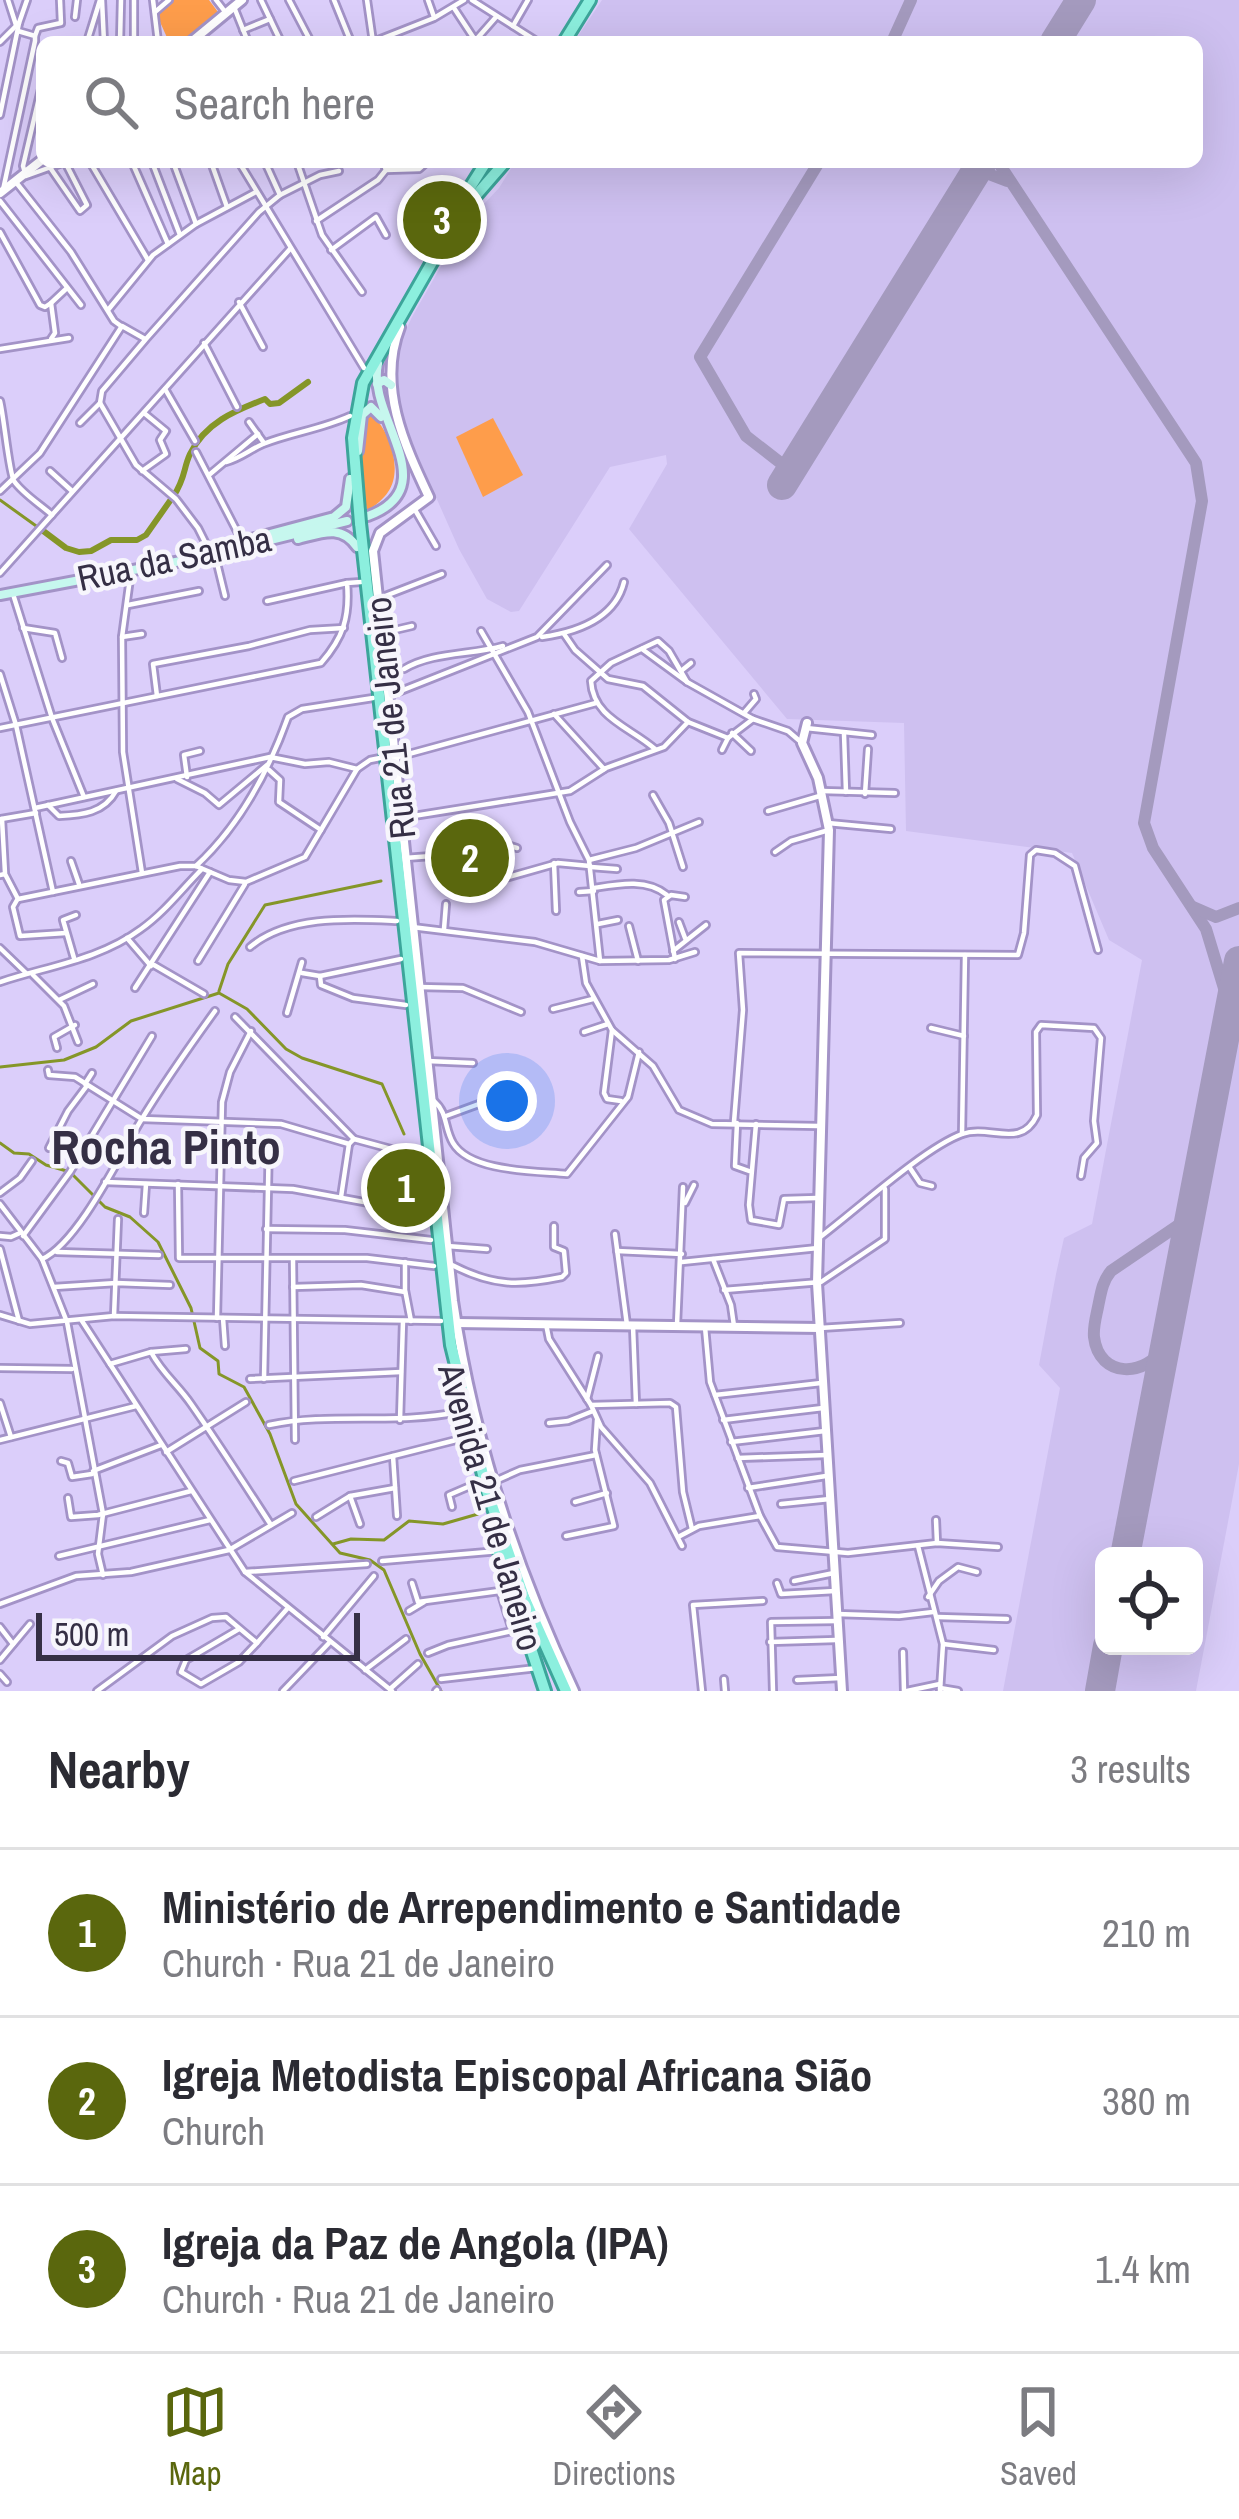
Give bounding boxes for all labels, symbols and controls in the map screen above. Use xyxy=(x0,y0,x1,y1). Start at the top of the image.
search box xyxy=(36,36,1203,168)
icon: search xyxy=(78,69,144,135)
text: Search here xyxy=(174,72,375,133)
pin: 3 xyxy=(403,175,481,265)
street label: Rua da Samba xyxy=(73,514,275,602)
street label: Rua 21 de Janeiro xyxy=(353,595,427,841)
pin: 2 xyxy=(431,813,509,903)
your location xyxy=(477,1071,537,1131)
district label: Rocha Pinto xyxy=(51,1114,281,1179)
pin: 1 xyxy=(367,1143,445,1233)
street label: Avenida 21 de Janeiro xyxy=(427,1357,555,1656)
map controls xyxy=(1095,1547,1203,1655)
button: locate xyxy=(1095,1547,1203,1655)
scale bar xyxy=(36,1607,360,1660)
text: 500 m xyxy=(54,1612,129,1656)
text: Nearby xyxy=(48,1735,190,1804)
text: 3 results xyxy=(1070,1743,1191,1795)
text: Ministério de Arrependimento e Santidade xyxy=(162,1876,901,1937)
text: 1 xyxy=(78,1907,96,1959)
text: 210 m xyxy=(1102,1907,1191,1959)
text: Church · Rua 21 de Janeiro xyxy=(162,1937,555,1989)
text: Igreja Metodista Episcopal Africana Sião xyxy=(162,2044,872,2105)
text: 2 xyxy=(78,2075,96,2127)
text: 380 m xyxy=(1102,2075,1191,2127)
text: Church xyxy=(162,2105,265,2157)
text: Igreja da Paz de Angola (IPA) xyxy=(162,2212,669,2273)
text: 3 xyxy=(78,2243,96,2295)
text: 1.4 km xyxy=(1095,2243,1191,2295)
text: Church · Rua 21 de Janeiro xyxy=(162,2273,555,2325)
tab: Map xyxy=(162,2379,228,2495)
tab: Directions xyxy=(552,2379,676,2495)
tab: Saved xyxy=(1000,2379,1077,2495)

